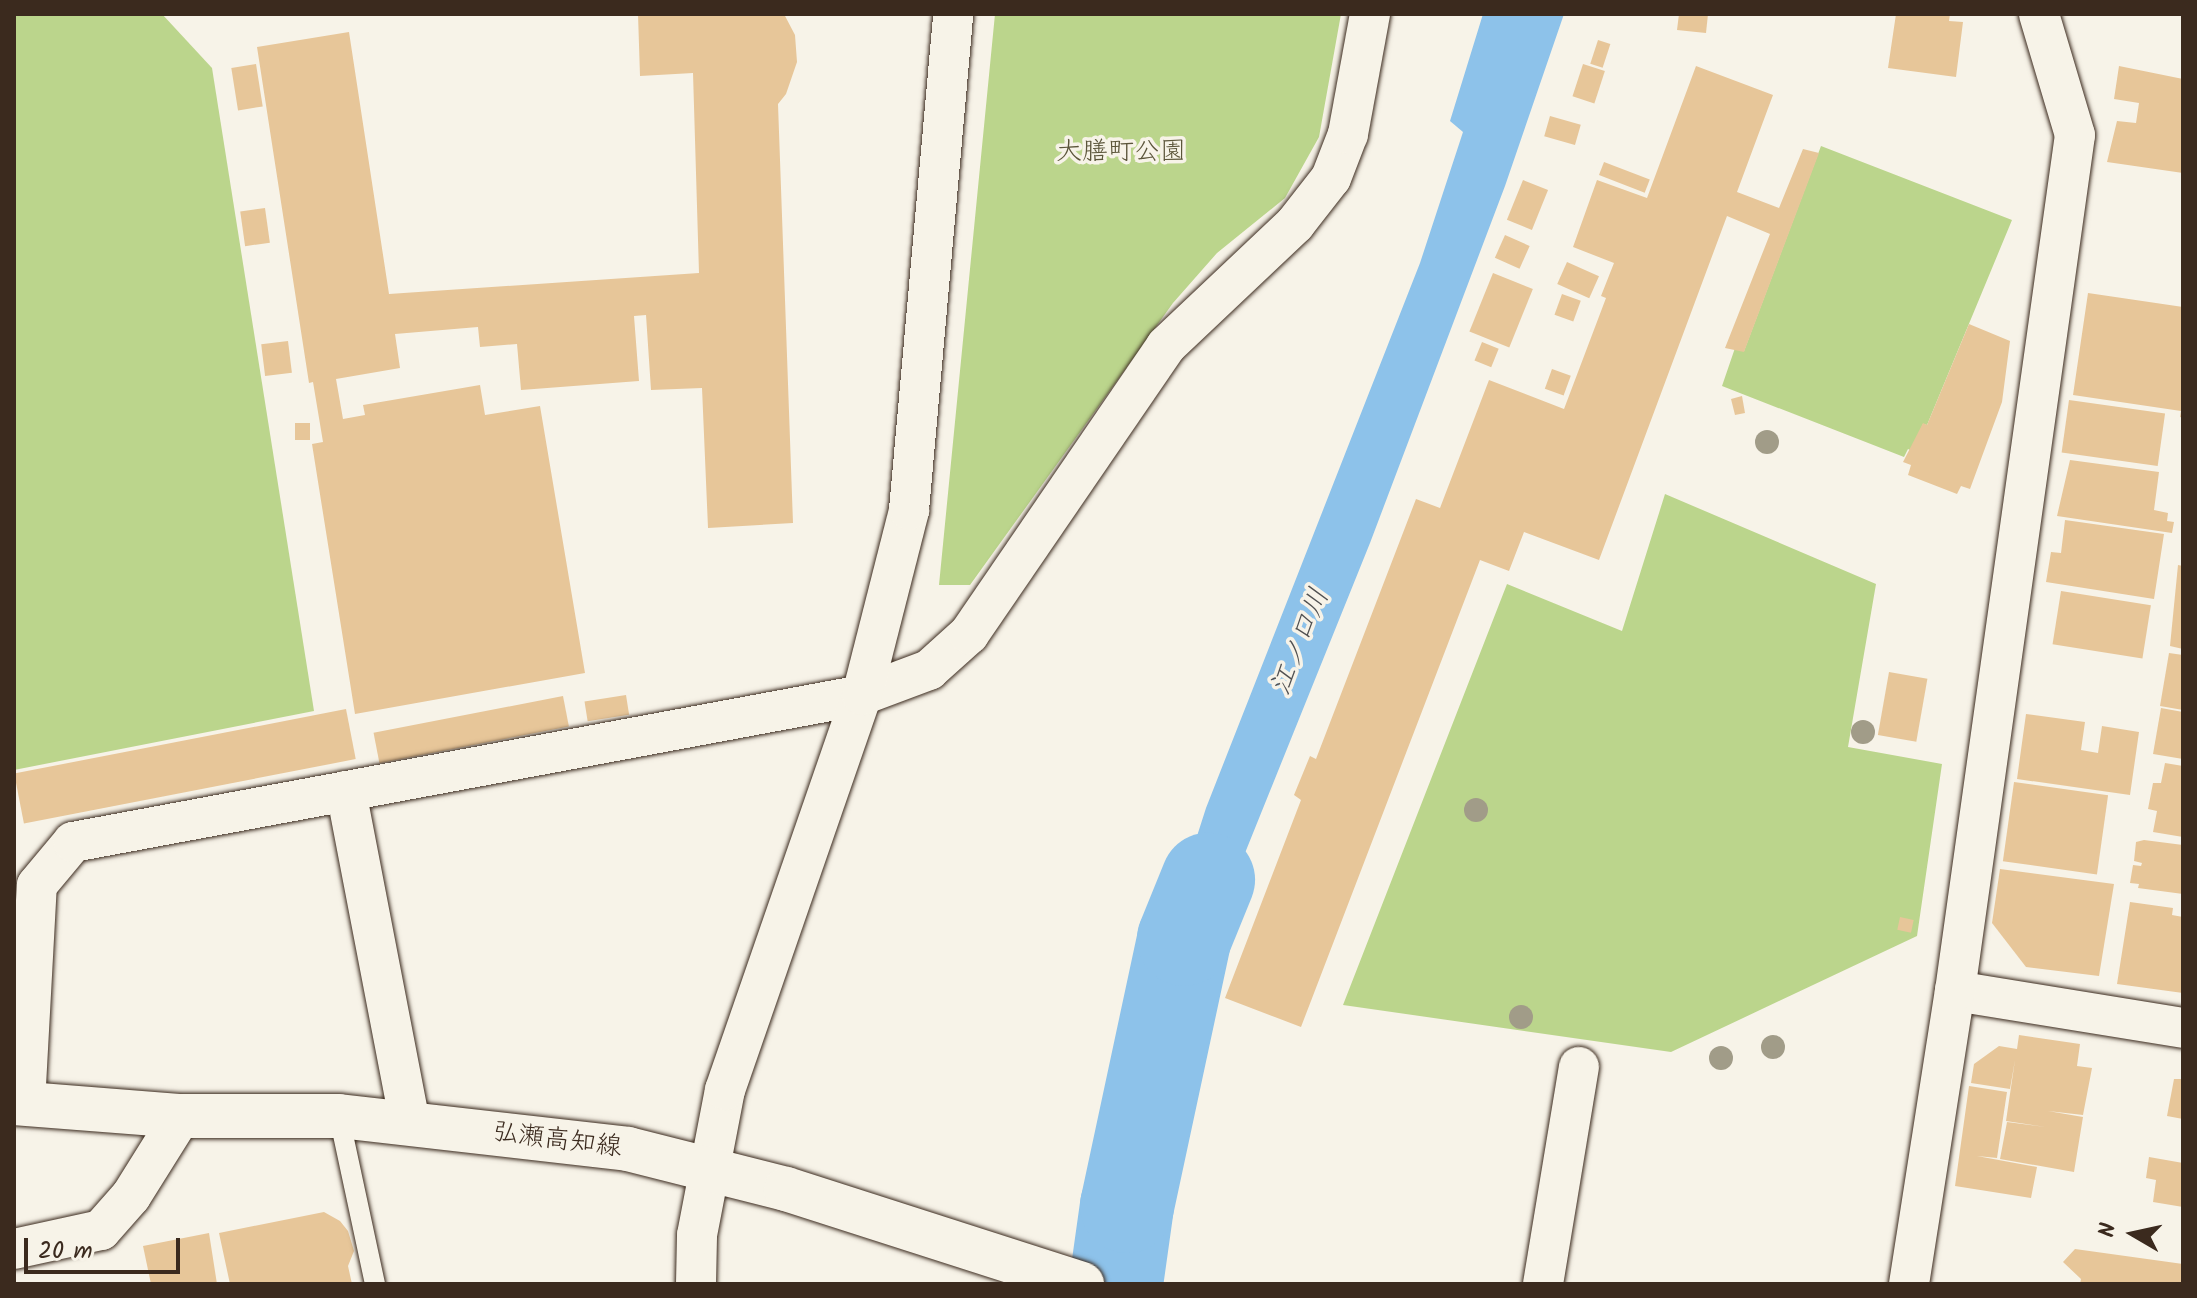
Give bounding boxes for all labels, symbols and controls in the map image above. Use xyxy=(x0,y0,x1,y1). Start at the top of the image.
park label: 大膳町公園 xyxy=(1056,137,1186,169)
water label: 江ノ口川 xyxy=(1264,584,1338,700)
street label: 弘瀬高知線 xyxy=(491,1118,623,1164)
north arrow xyxy=(2093,1194,2173,1274)
text: N xyxy=(2090,1221,2127,1240)
scale bar xyxy=(28,1222,184,1272)
text: 20 m xyxy=(38,1232,93,1271)

